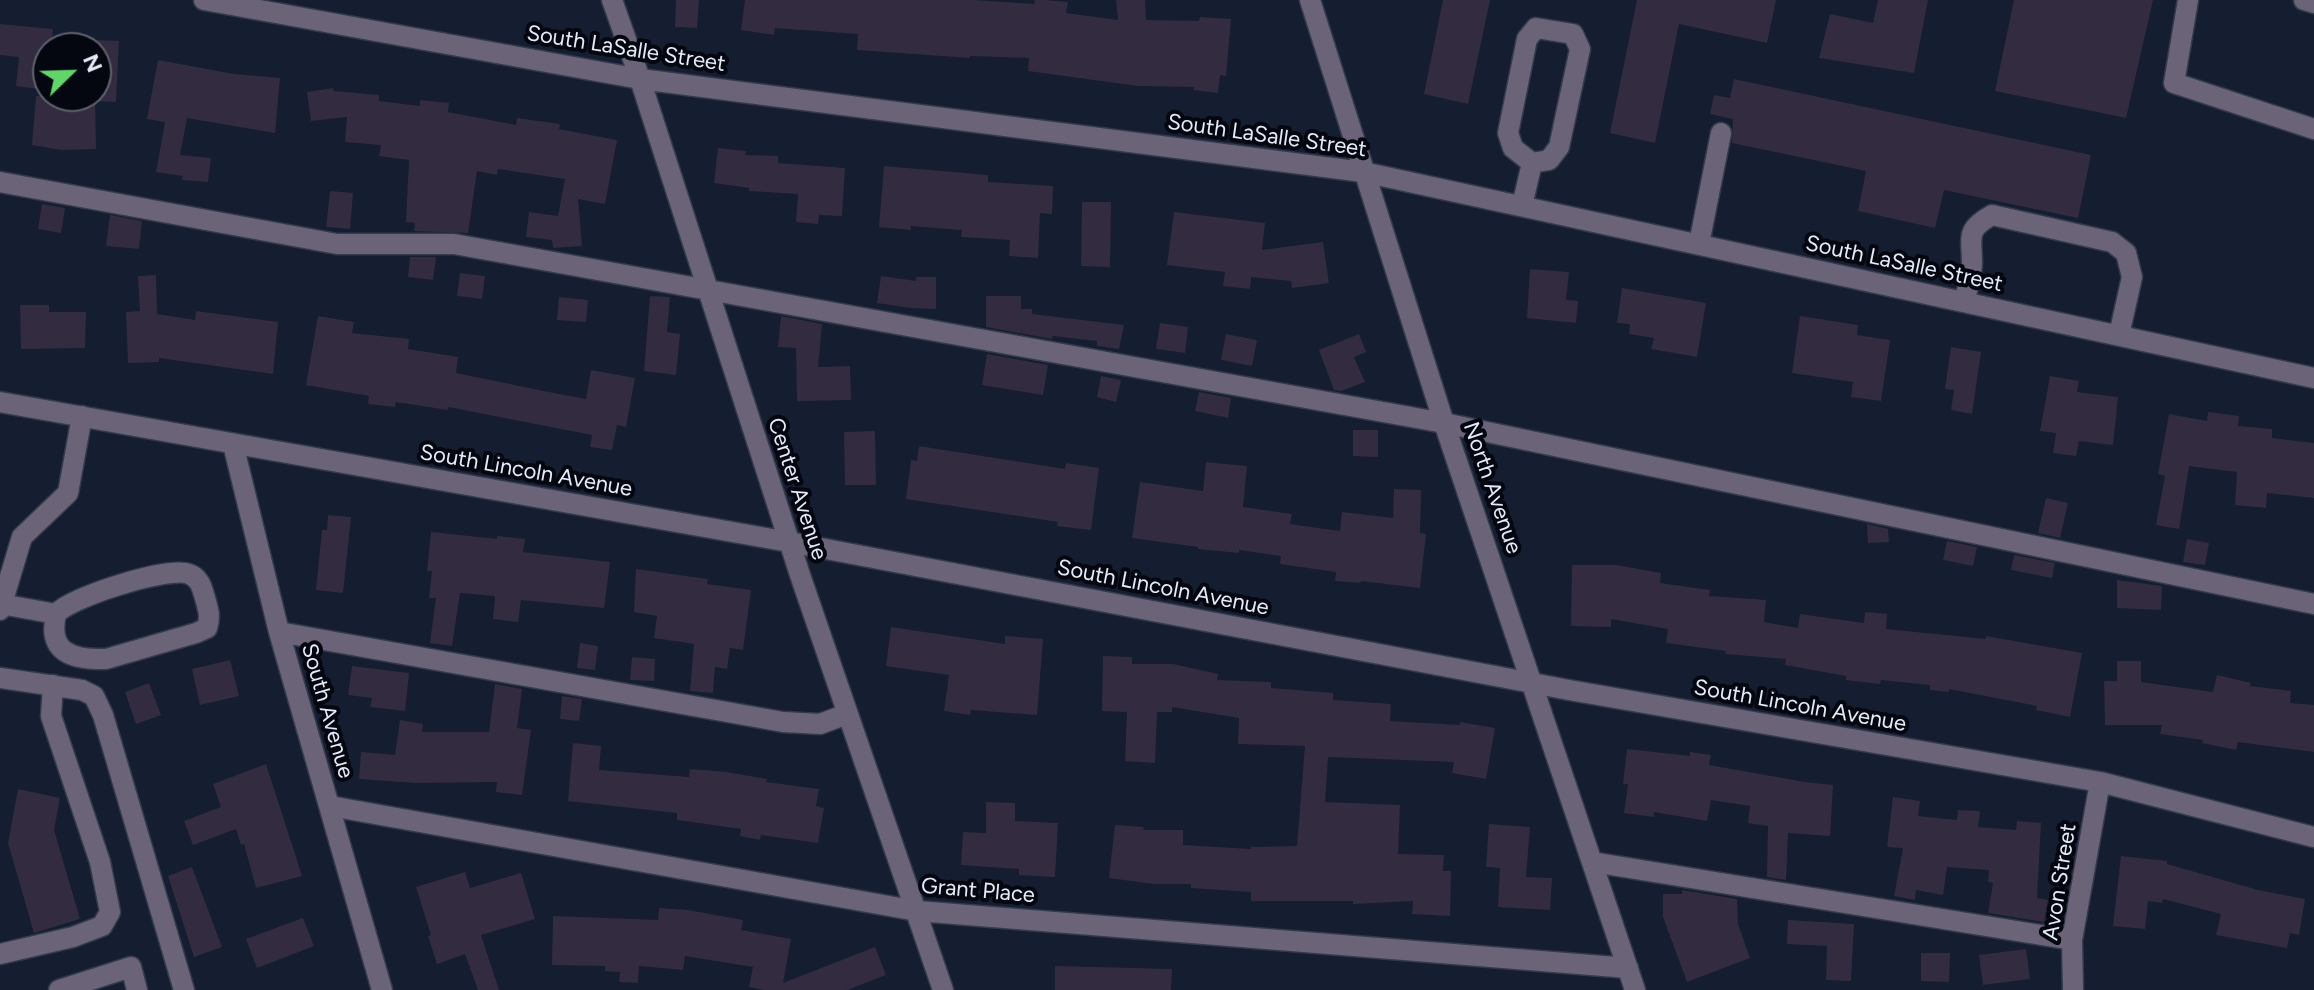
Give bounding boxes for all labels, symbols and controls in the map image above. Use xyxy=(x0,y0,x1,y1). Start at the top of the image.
street label: South LaSalle Street xyxy=(525,20,727,78)
north arrow xyxy=(32,32,112,112)
text: N xyxy=(77,50,108,76)
street label: South LaSalle Street xyxy=(1166,109,1368,163)
street label: South LaSalle Street xyxy=(1803,230,2005,298)
street label: Center Avenue xyxy=(762,415,832,563)
street label: North Avenue xyxy=(1457,419,1527,557)
street label: South Lincoln Avenue xyxy=(418,439,634,503)
street label: South Lincoln Avenue xyxy=(1055,555,1271,621)
street label: South Avenue xyxy=(295,641,359,781)
street label: South Lincoln Avenue xyxy=(1692,674,1908,738)
street label: Avon Street xyxy=(2038,822,2082,942)
street label: Grant Place xyxy=(920,873,1036,909)

